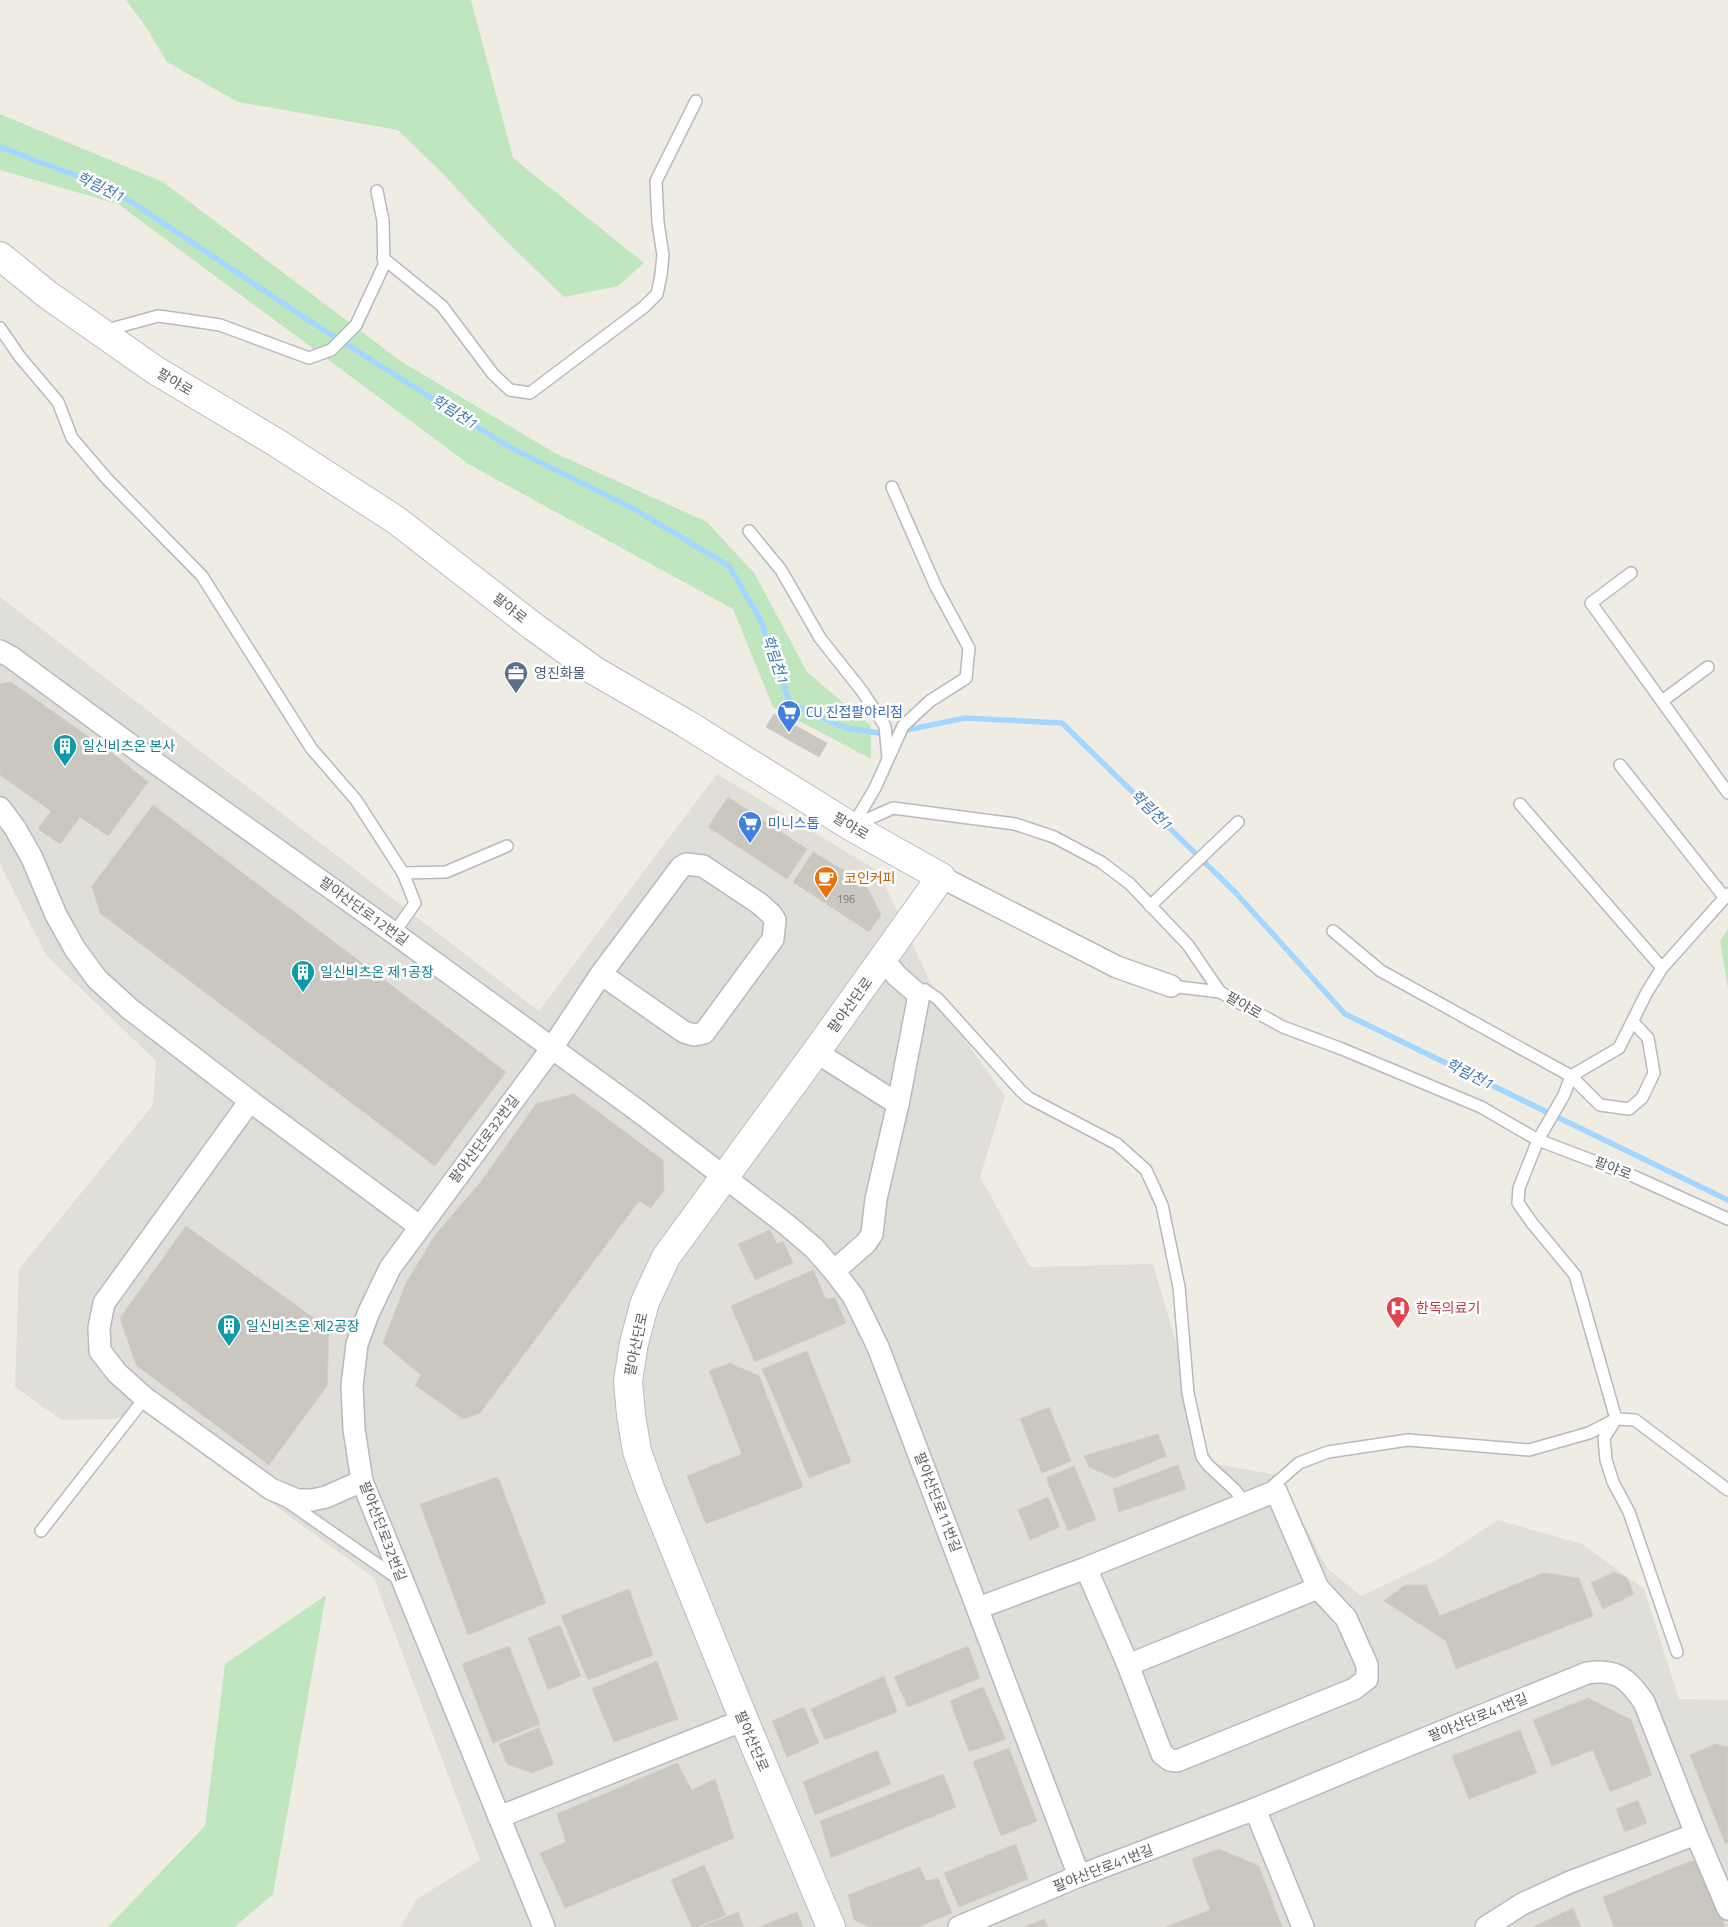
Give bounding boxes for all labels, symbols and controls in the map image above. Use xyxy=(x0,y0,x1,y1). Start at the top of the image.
water label: 학림천1 xyxy=(73,166,128,208)
street label: 팔야로 xyxy=(153,363,197,401)
water label: 학림천1 xyxy=(427,389,482,435)
street label: 팔야로 xyxy=(489,587,532,628)
water label: 학림천1 xyxy=(756,632,795,687)
office icon: 영진화물 xyxy=(503,660,529,694)
place label: 영진화물 xyxy=(534,662,586,683)
supermarket icon: CU 진접팔야리점 xyxy=(776,699,802,733)
place label: CU 진접팔야리점 xyxy=(806,701,903,722)
building icon: 일신비츠온 본사 xyxy=(52,733,78,767)
place label: 일신비츠온 본사 xyxy=(82,735,175,756)
water label: 학림천1 xyxy=(1125,784,1178,836)
street label: 팔야로 xyxy=(829,807,873,845)
supermarket icon: 미니스톱 xyxy=(737,810,763,844)
place label: 미니스톱 xyxy=(768,812,820,833)
cafe icon: 코인커피 xyxy=(813,865,839,899)
place label: 코인커피 xyxy=(844,867,896,888)
street label: 팔야산단로12번길 xyxy=(315,871,413,950)
house number: 196 xyxy=(837,891,855,907)
building icon: 일신비츠온 제1공장 xyxy=(290,959,316,993)
place label: 일신비츠온 제1공장 xyxy=(320,961,434,982)
street label: 팔야산단로 xyxy=(822,972,877,1037)
street label: 팔야로 xyxy=(1222,986,1266,1023)
water label: 학림천1 xyxy=(1442,1052,1497,1095)
street label: 팔야산단로32번길 xyxy=(443,1090,524,1187)
street label: 팔야로 xyxy=(1591,1151,1635,1184)
hospital icon: 한독의료기 xyxy=(1385,1295,1411,1329)
place label: 한독의료기 xyxy=(1416,1297,1480,1318)
street label: 팔야산단로 xyxy=(619,1310,653,1378)
building icon: 일신비츠온 제2공장 xyxy=(216,1313,242,1347)
place label: 일신비츠온 제2공장 xyxy=(246,1315,360,1336)
street label: 팔야산단로11번길 xyxy=(910,1449,967,1555)
street label: 팔야산단로32번길 xyxy=(355,1478,412,1584)
street label: 팔야산단로41번길 xyxy=(1425,1687,1531,1746)
street label: 팔야산단로 xyxy=(730,1707,775,1775)
street label: 팔야산단로41번길 xyxy=(1050,1839,1156,1896)

